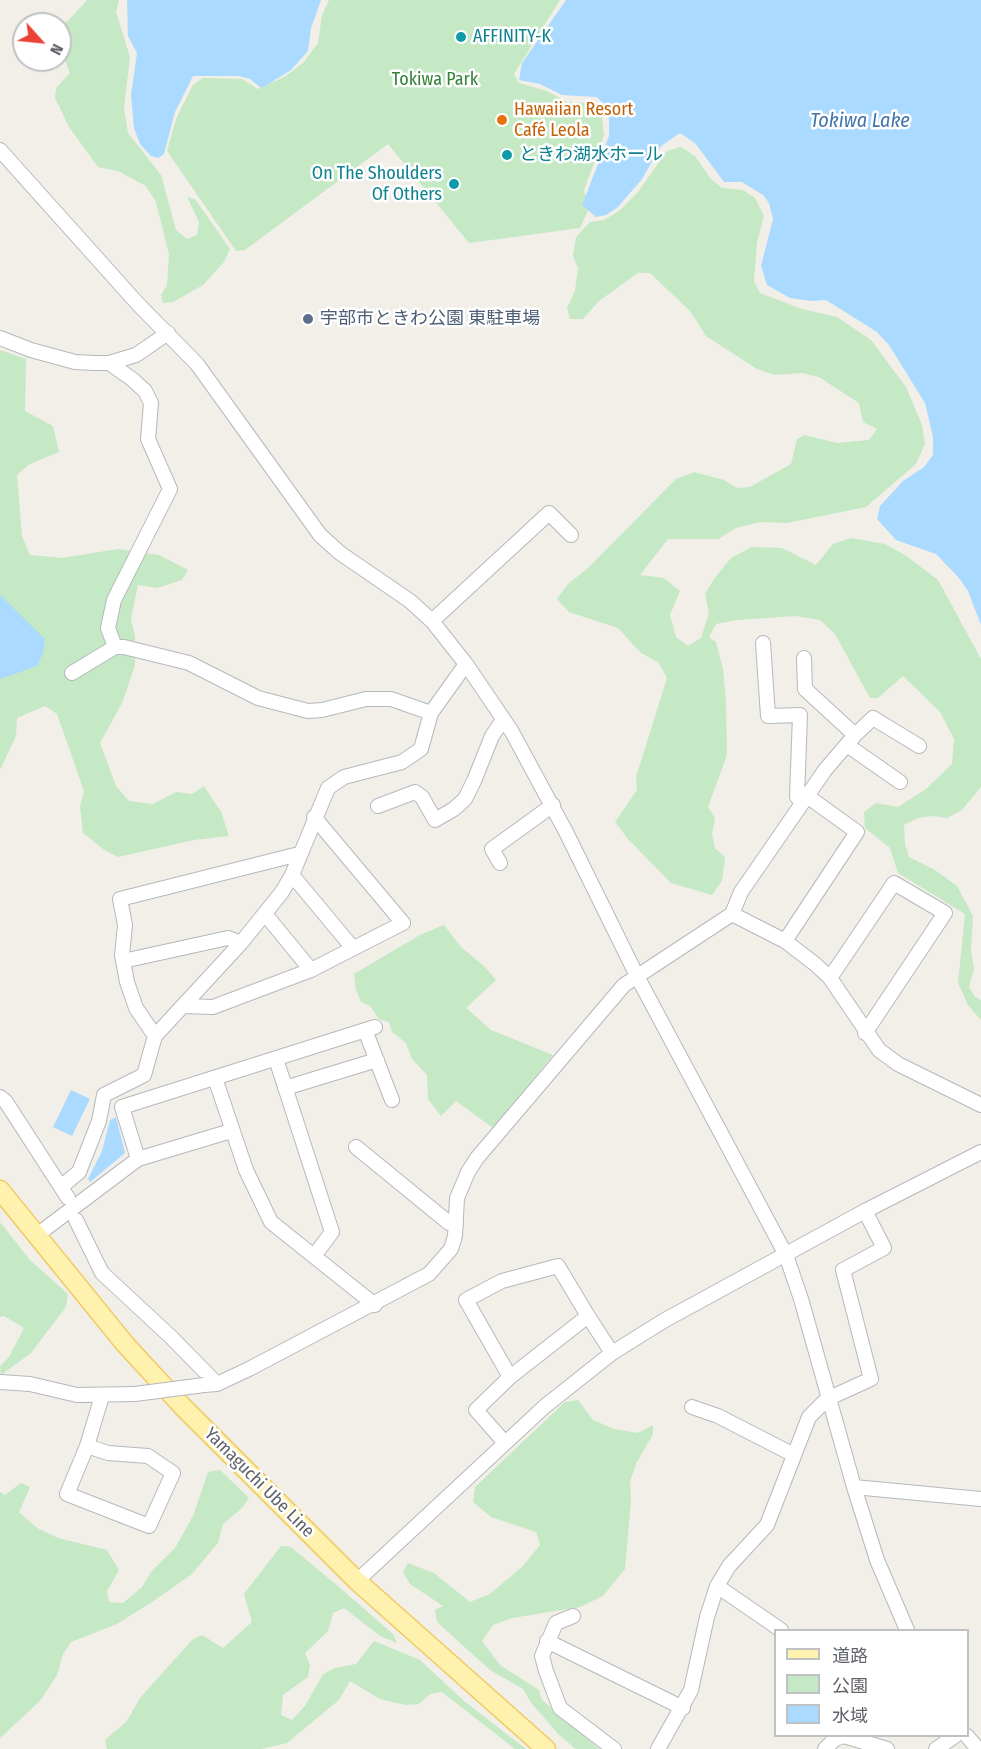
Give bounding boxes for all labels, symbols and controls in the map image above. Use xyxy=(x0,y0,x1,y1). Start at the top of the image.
north arrow xyxy=(12,12,72,72)
place label: AFFINITY-K xyxy=(473,26,551,48)
marker: AFFINITY-K xyxy=(454,30,468,44)
text: N xyxy=(46,41,67,58)
park label: Tokiwa Park xyxy=(392,69,478,91)
place label: Hawaiian Resort Café Leola xyxy=(514,99,633,142)
water label: Tokiwa Lake xyxy=(810,109,910,133)
marker: Hawaiian Resort Café Leola xyxy=(495,113,509,127)
place label: ときわ湖水ホール xyxy=(519,144,663,166)
marker: ときわ湖水ホール xyxy=(500,148,514,162)
place label: On The Shoulders Of Others xyxy=(312,163,442,206)
marker: On The Shoulders Of Others xyxy=(447,177,461,191)
place label: 宇部市ときわ公園 東駐車場 xyxy=(320,308,540,330)
marker: 宇部市ときわ公園 東駐車場 xyxy=(301,312,315,326)
street label: Yamaguchi Ube Line xyxy=(200,1424,318,1542)
legend xyxy=(774,1629,969,1737)
text: 道路 xyxy=(832,1645,868,1667)
text: 公園 xyxy=(832,1675,868,1697)
text: 水域 xyxy=(832,1705,868,1727)

